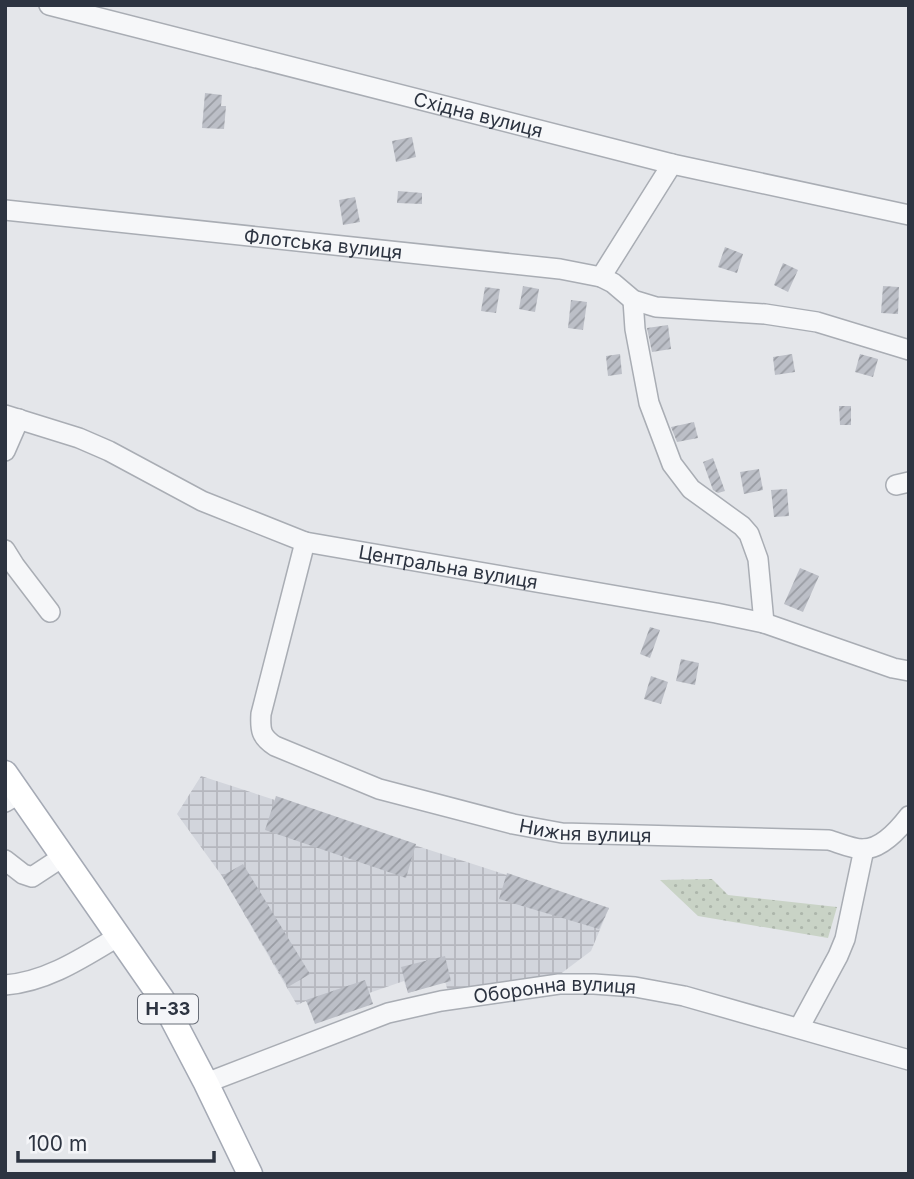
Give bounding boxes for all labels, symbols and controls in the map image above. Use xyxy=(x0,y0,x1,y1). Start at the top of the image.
street label: Східна вулиця xyxy=(411,87,545,143)
street label: Флотська вулиця xyxy=(243,224,403,264)
street label: Центральна вулиця xyxy=(357,540,539,594)
street label: Нижня вулиця xyxy=(517,814,652,847)
street label: Оборонна вулиця xyxy=(472,973,637,1008)
road number: Н-33 xyxy=(138,994,198,1024)
scale bar xyxy=(18,1120,214,1164)
text: 100 m xyxy=(28,1131,87,1156)

